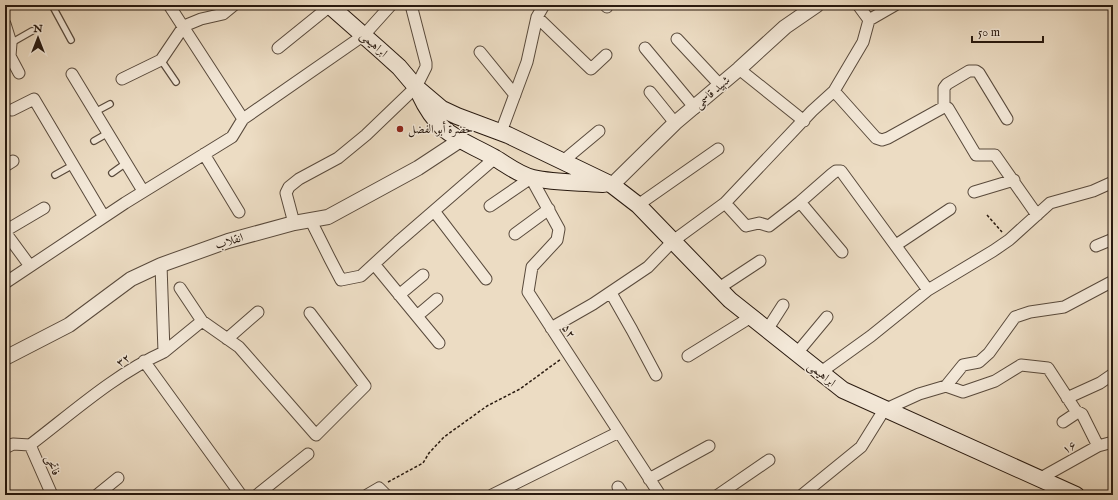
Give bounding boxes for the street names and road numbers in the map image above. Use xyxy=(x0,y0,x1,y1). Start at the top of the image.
street label: ابراهیمی xyxy=(356,28,391,62)
street label: شهید قاسمی xyxy=(691,73,734,113)
street label: انقلاب xyxy=(213,230,245,253)
street label: ۵۲ xyxy=(558,321,579,341)
street label: ۳۲ xyxy=(113,350,133,371)
street label: ابراهیمی xyxy=(804,359,839,391)
street label: ۱۶ xyxy=(1059,437,1079,457)
street label: فاتحی xyxy=(41,453,64,478)

